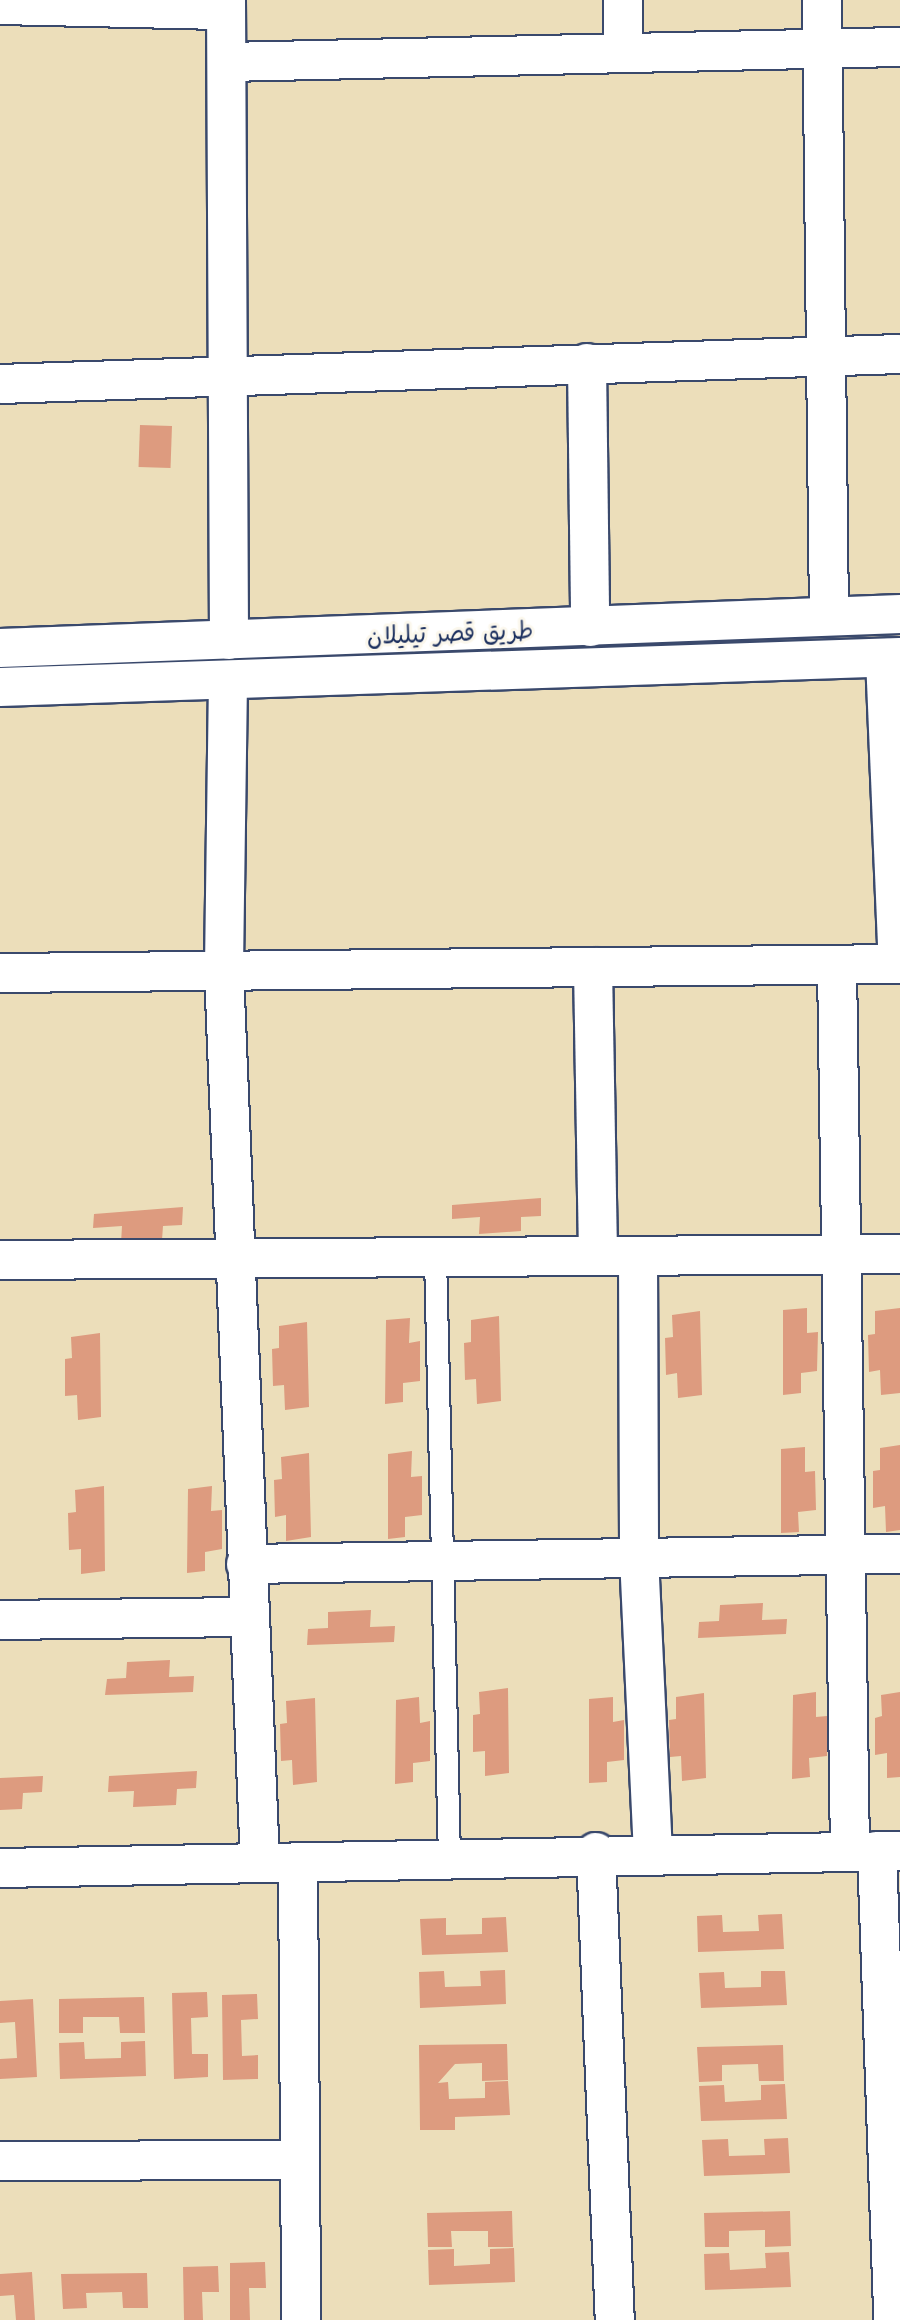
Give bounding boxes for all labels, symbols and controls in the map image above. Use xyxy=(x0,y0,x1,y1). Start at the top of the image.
street label: طريق قصر تيليلان xyxy=(366,615,534,649)

